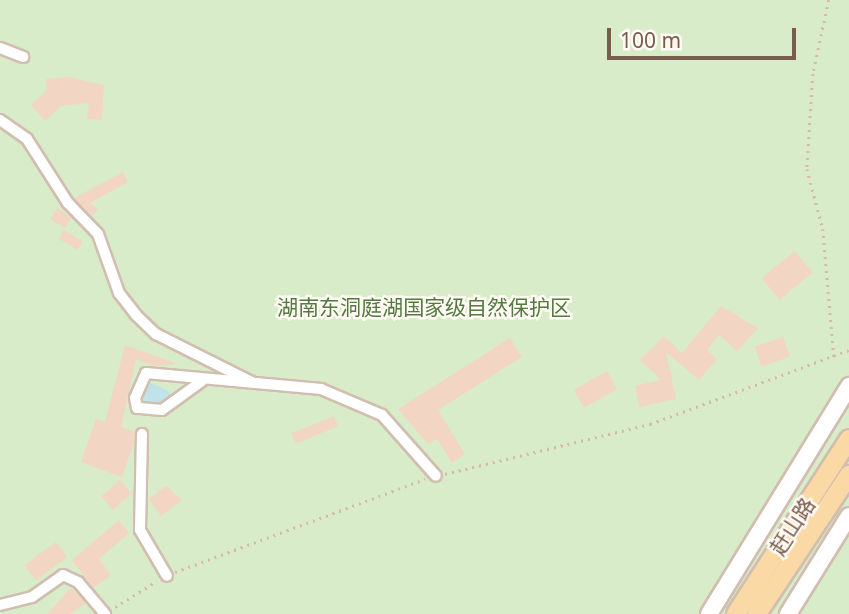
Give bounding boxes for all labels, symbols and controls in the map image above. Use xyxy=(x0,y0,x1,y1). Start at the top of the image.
scale bar xyxy=(611,14,800,58)
text: 100 m xyxy=(620,26,681,54)
park label: 湖南东洞庭湖国家级自然保护区 xyxy=(277,294,571,320)
street label: 赶山路 xyxy=(764,493,820,559)

